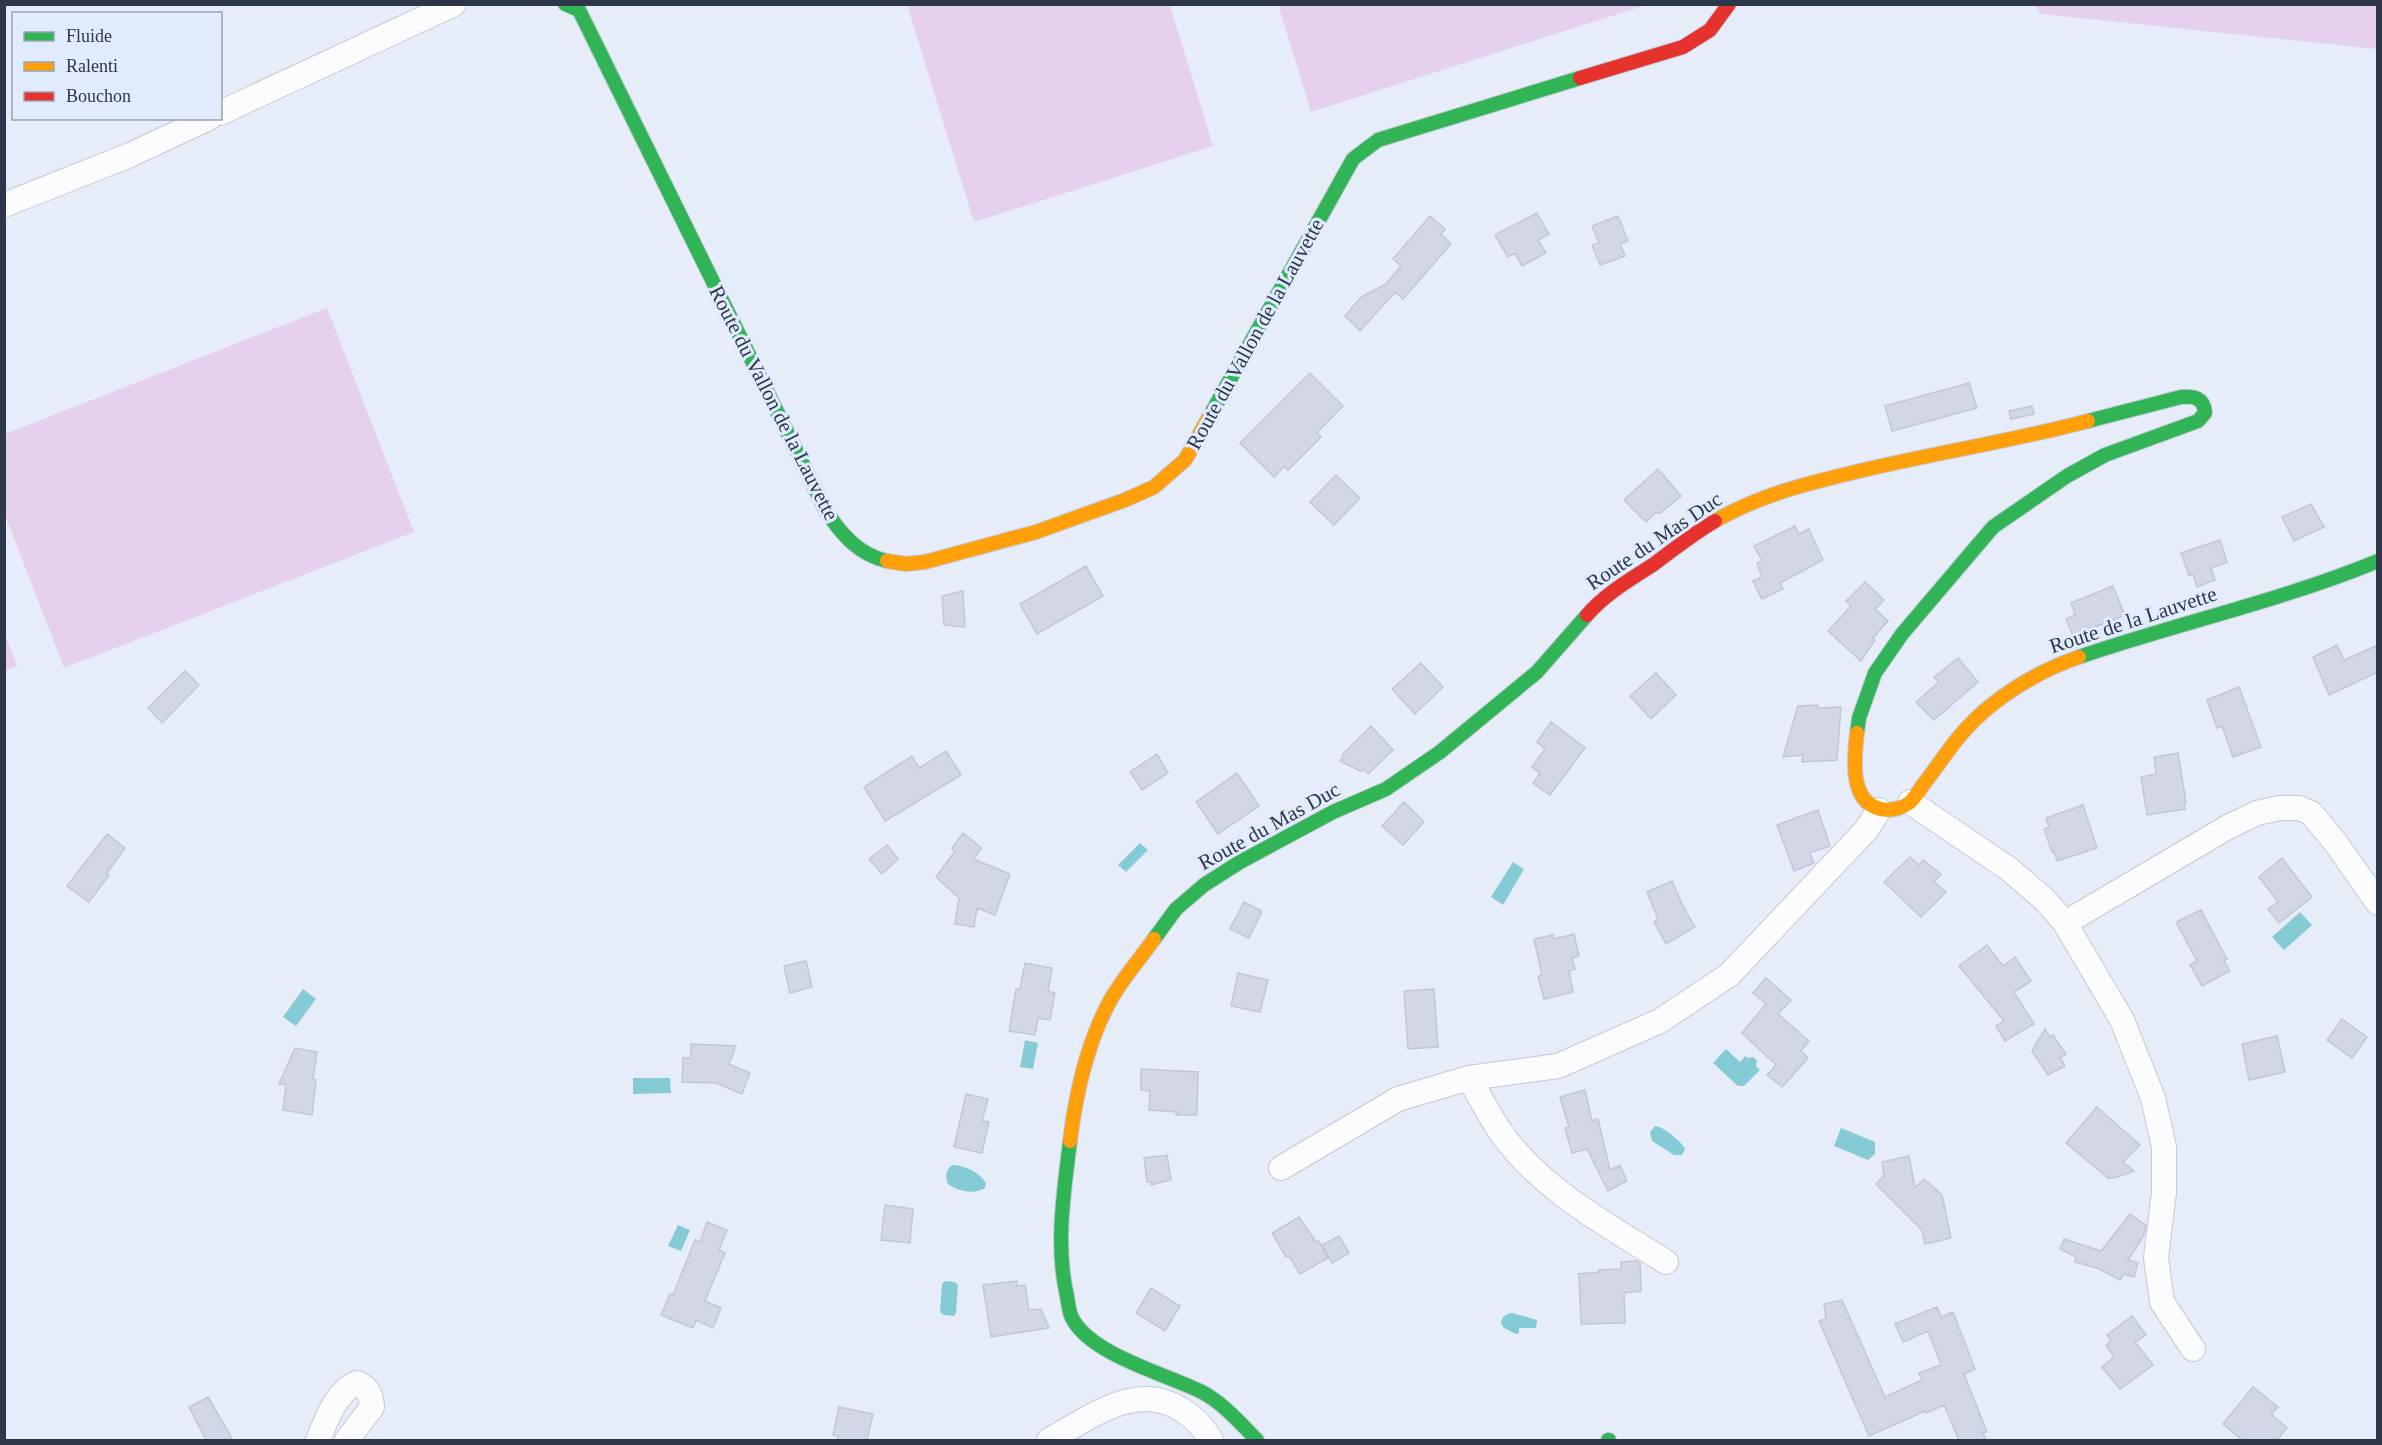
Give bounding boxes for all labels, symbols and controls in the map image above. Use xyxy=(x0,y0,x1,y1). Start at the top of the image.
legend xyxy=(12,12,222,120)
text: Fluide xyxy=(66,26,112,46)
text: Ralenti xyxy=(66,56,118,76)
text: Bouchon xyxy=(66,86,131,106)
street label: Route du Vallon de la Lauvette xyxy=(1181,214,1329,454)
street label: Route du Vallon de la Lauvette xyxy=(704,282,844,524)
street label: Route du Mas Duc xyxy=(1582,487,1726,595)
street label: Route de la Lauvette xyxy=(2046,582,2220,658)
street label: Route du Mas Duc xyxy=(1194,777,1344,875)

